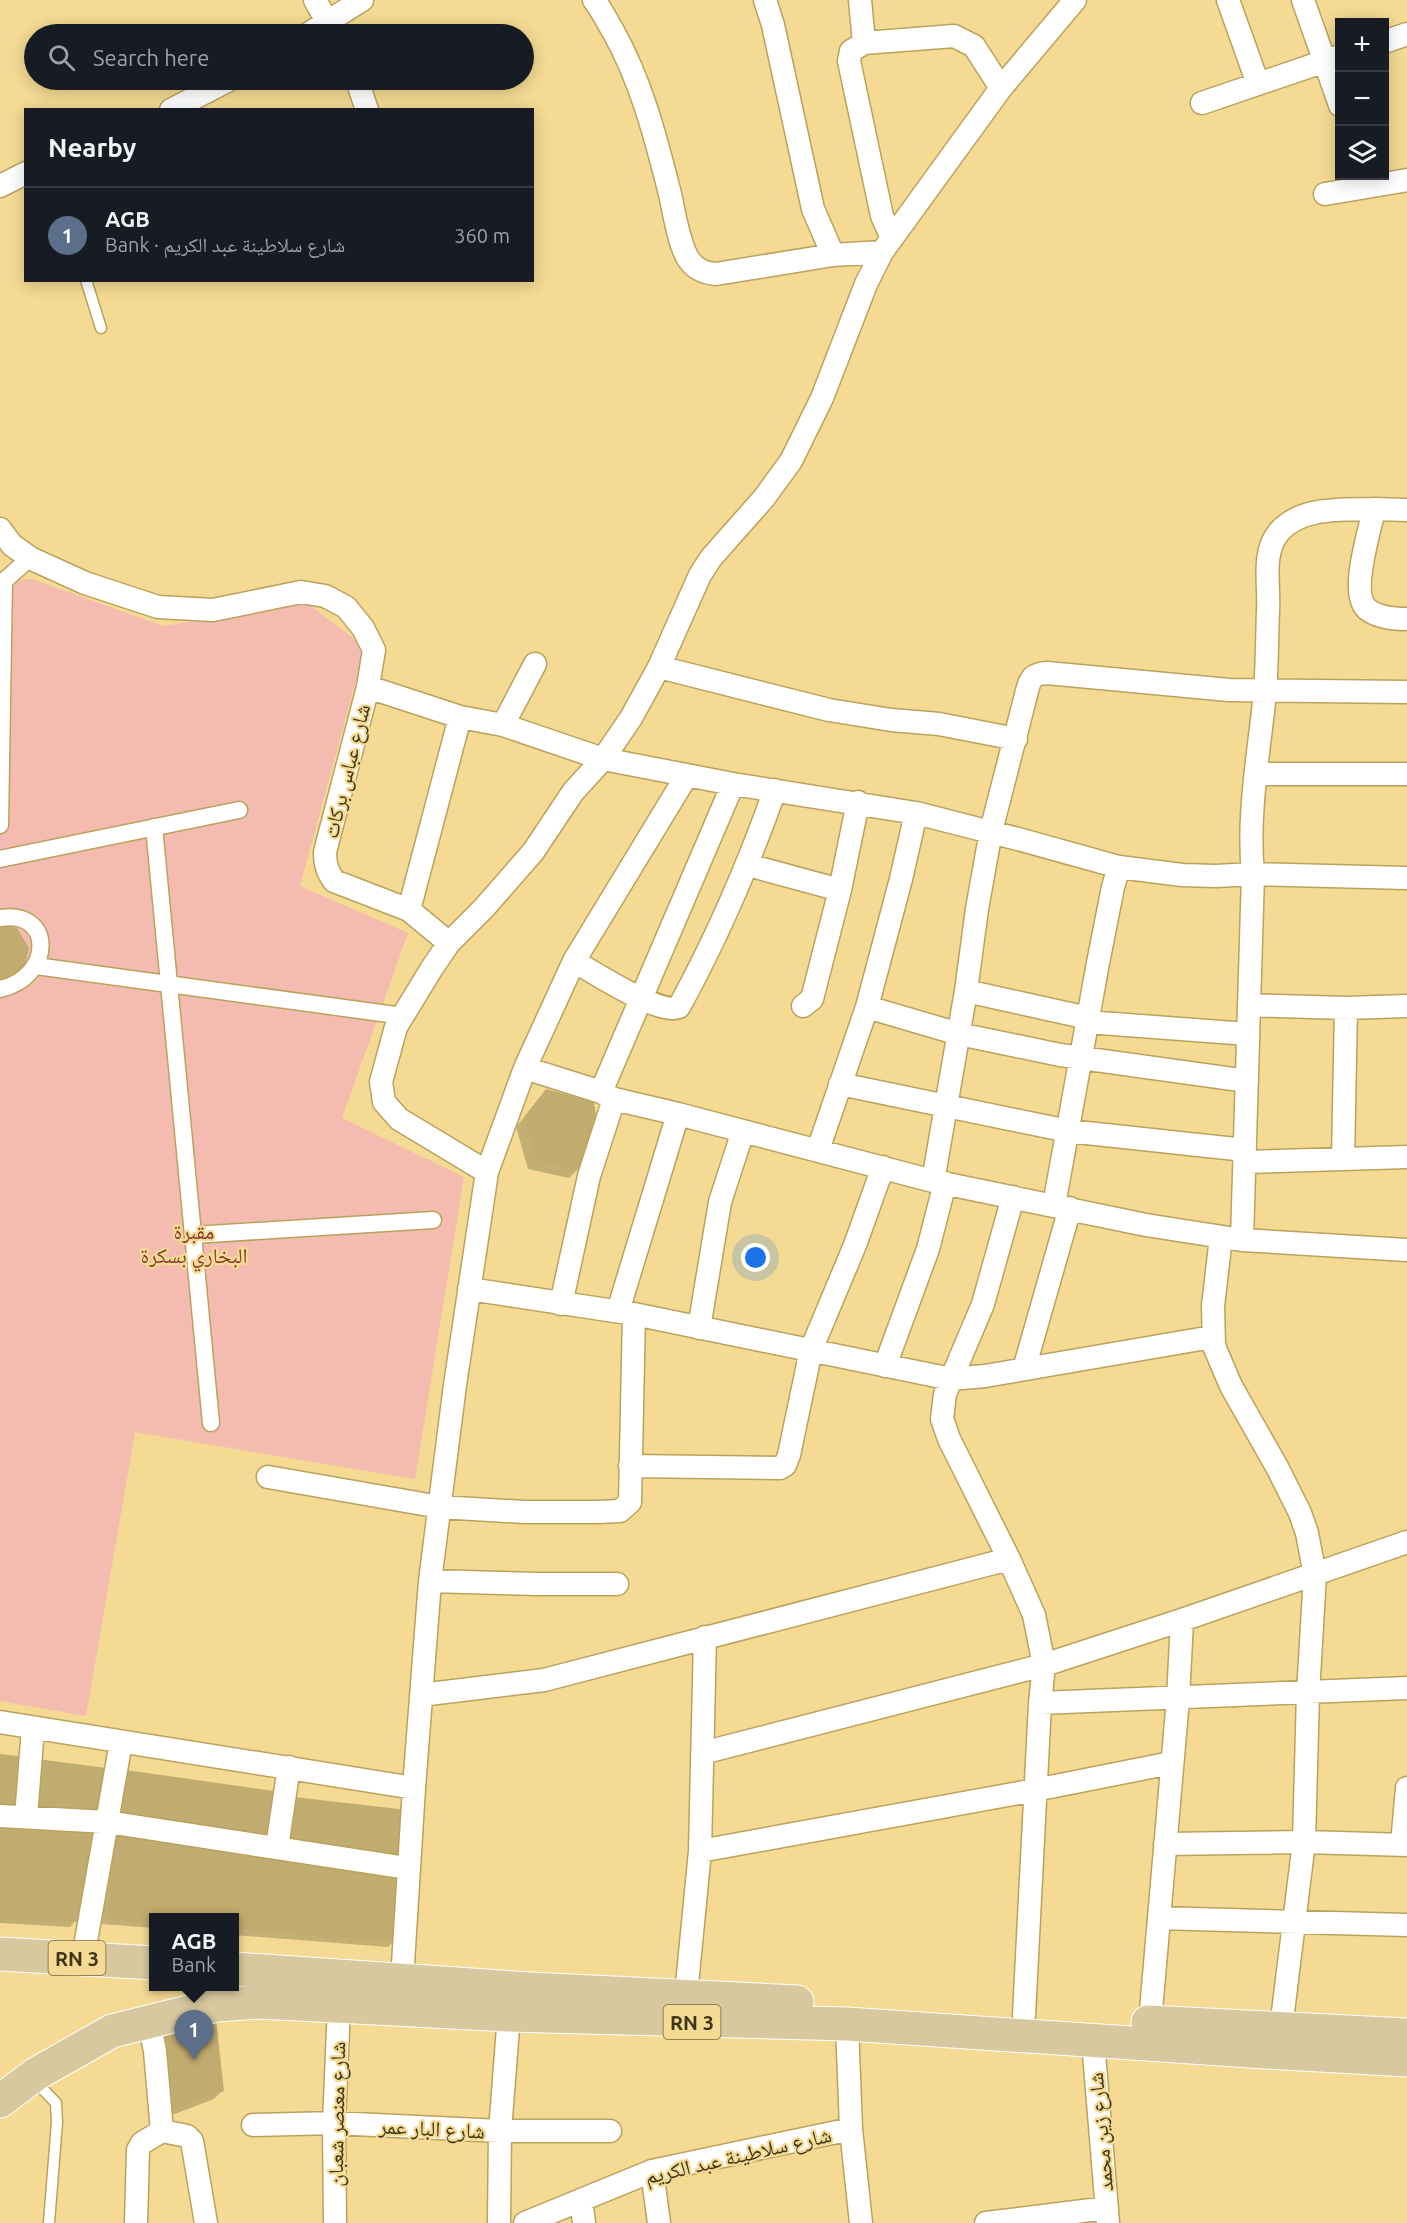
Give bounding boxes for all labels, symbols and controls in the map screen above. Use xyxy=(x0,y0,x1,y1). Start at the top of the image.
map controls xyxy=(1335,18,1389,180)
button: + xyxy=(1335,18,1389,72)
search box xyxy=(24,24,534,90)
icon: search xyxy=(45,41,78,74)
text: Search here xyxy=(93,45,209,70)
button: − xyxy=(1335,72,1389,126)
button: layers xyxy=(1335,126,1389,180)
text: Nearby xyxy=(48,133,136,162)
text: AGB xyxy=(105,206,150,231)
text: 1 xyxy=(62,224,73,247)
text: 360 m xyxy=(454,224,510,247)
text: Bank · شارع سلاطينة عبد الكريم xyxy=(105,233,345,256)
street label: شارع عباس بركات xyxy=(318,701,376,841)
park label: مقبرة البخاري بسكرة xyxy=(140,1219,248,1272)
your location xyxy=(741,1243,770,1272)
popup xyxy=(149,1913,239,1991)
text: AGB xyxy=(172,1928,216,1953)
road number: RN 3 xyxy=(48,1941,106,1975)
text: Bank xyxy=(172,1953,216,1976)
road number: RN 3 xyxy=(664,2005,720,2039)
pin: 1 xyxy=(174,2010,214,2060)
street label: شارع معنصر شعبان xyxy=(323,2041,351,2187)
street label: شارع زين محمد xyxy=(1083,2071,1119,2192)
street label: شارع البار عمر xyxy=(377,2113,486,2145)
street label: شارع سلاطينة عبد الكريم xyxy=(642,2122,834,2191)

